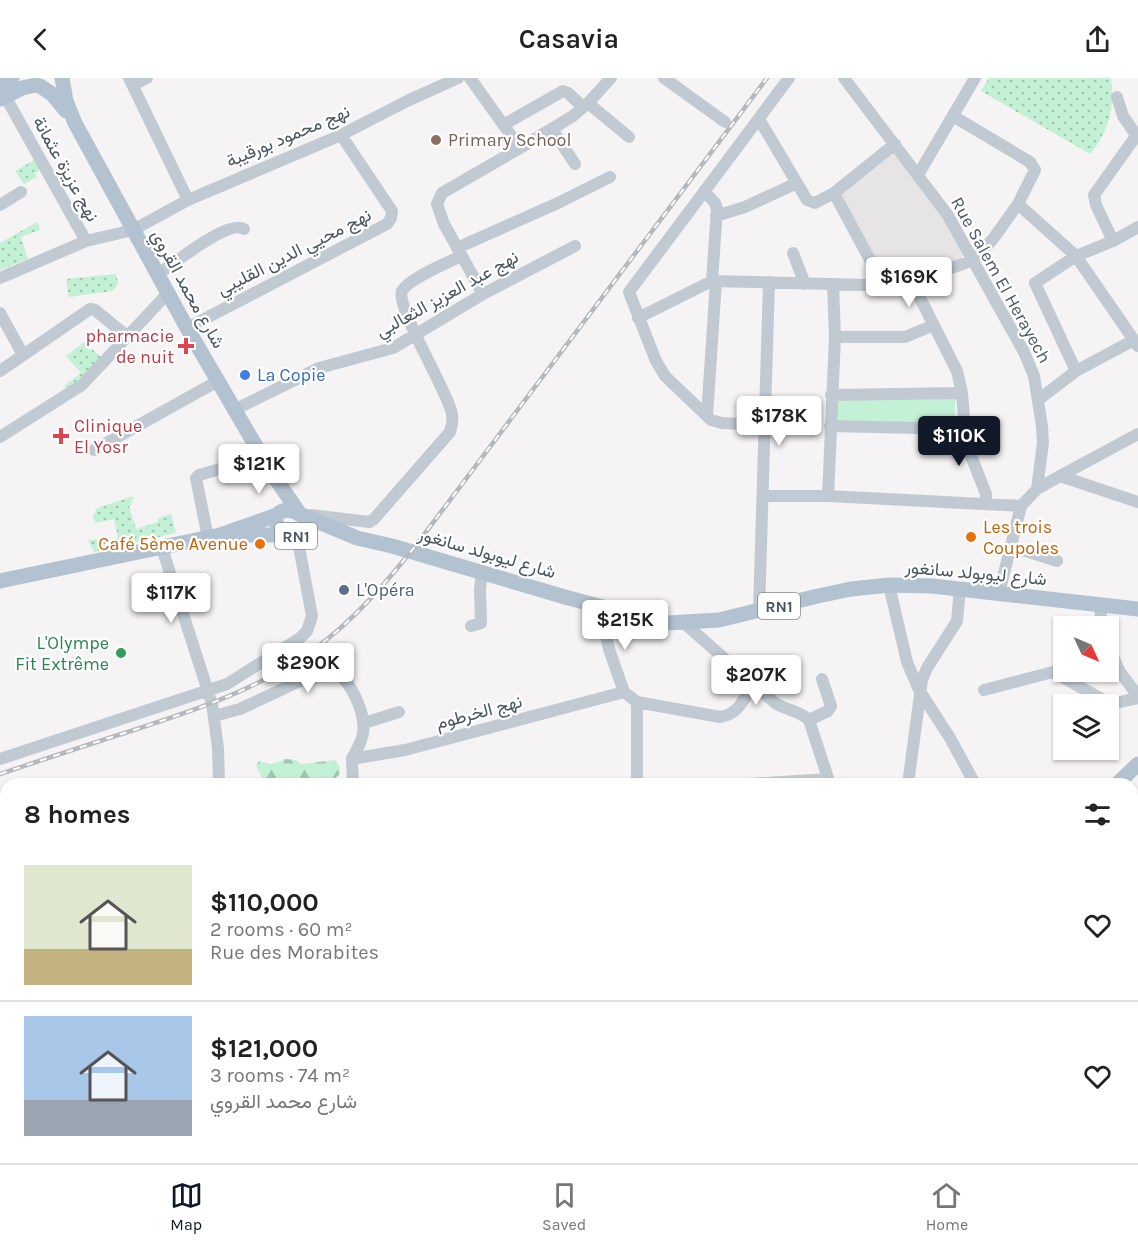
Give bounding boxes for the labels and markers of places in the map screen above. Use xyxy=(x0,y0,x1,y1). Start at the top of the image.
place label: Primary School xyxy=(448,129,572,151)
marker: Primary School xyxy=(429,133,443,147)
pin: $169K xyxy=(867,257,951,308)
place label: pharmacie de nuit xyxy=(86,325,174,368)
marker: pharmacie de nuit xyxy=(179,339,193,353)
place label: La Copie xyxy=(257,364,326,386)
marker: La Copie xyxy=(238,368,252,382)
pin: $178K xyxy=(737,396,821,447)
place label: Clinique El Yosr xyxy=(74,415,142,458)
pin: $110K xyxy=(917,416,1001,467)
marker: Clinique El Yosr xyxy=(52,427,70,445)
pin: $121K xyxy=(217,444,301,495)
place label: Les trois Coupoles xyxy=(983,516,1059,559)
marker: Les trois Coupoles xyxy=(964,530,978,544)
place label: Café 5ème Avenue xyxy=(98,533,248,555)
marker: Café 5ème Avenue xyxy=(253,537,267,551)
pin: $117K xyxy=(129,573,213,624)
place label: L'Opéra xyxy=(356,579,415,601)
marker: L'Opéra xyxy=(337,583,351,597)
pin: $215K xyxy=(583,600,667,651)
place label: L'Olympe Fit Extrême xyxy=(15,632,109,675)
pin: $290K xyxy=(266,643,350,694)
marker: L'Olympe Fit Extrême xyxy=(114,646,128,660)
pin: $207K xyxy=(714,655,798,706)

